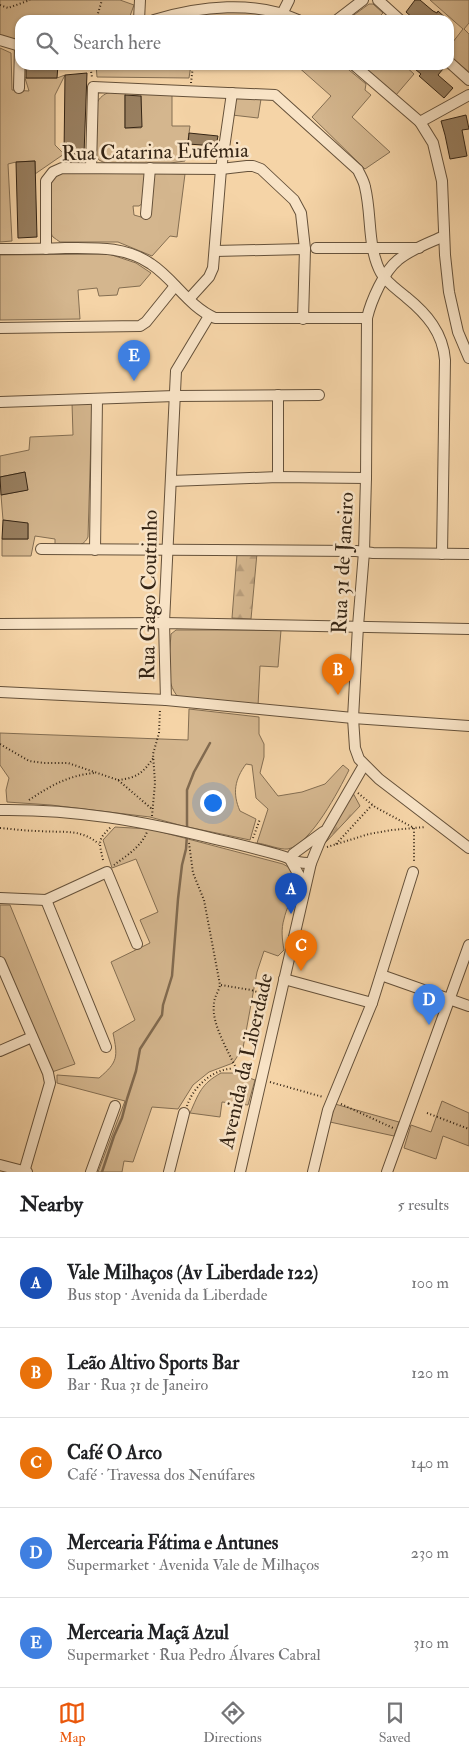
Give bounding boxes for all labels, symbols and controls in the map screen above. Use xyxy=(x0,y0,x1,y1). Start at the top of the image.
search box xyxy=(15,15,454,70)
icon: search xyxy=(33,29,61,57)
text: Search here xyxy=(73,31,161,55)
street label: Rua Catarina Eufémia xyxy=(61,137,249,167)
pin: E xyxy=(118,340,150,381)
street label: Rua 31 de Janeiro xyxy=(326,491,360,635)
street label: Rua Gago Coutinho xyxy=(134,510,164,680)
pin: B xyxy=(322,654,354,695)
your location xyxy=(200,790,226,816)
pin: A xyxy=(275,873,307,914)
pin: C xyxy=(285,930,317,971)
street label: Avenida da Liberdade xyxy=(212,970,279,1152)
pin: D xyxy=(413,984,445,1025)
text: Nearby xyxy=(20,1191,83,1218)
text: 5 results xyxy=(398,1195,449,1215)
text: Vale Milhaços (Av Liberdade 122) xyxy=(67,1261,318,1285)
text: A xyxy=(31,1273,41,1293)
text: 100 m xyxy=(411,1273,449,1293)
text: Bus stop · Avenida da Liberdade xyxy=(67,1285,267,1305)
text: Leão Altivo Sports Bar xyxy=(67,1351,239,1375)
text: B xyxy=(31,1363,41,1383)
text: 120 m xyxy=(411,1363,449,1383)
text: Bar · Rua 31 de Janeiro xyxy=(67,1375,208,1395)
text: Café O Arco xyxy=(67,1441,162,1465)
text: C xyxy=(30,1453,42,1473)
text: 140 m xyxy=(411,1453,449,1473)
text: Café · Travessa dos Nenúfares xyxy=(67,1465,255,1485)
text: Mercearia Fátima e Antunes xyxy=(67,1531,278,1555)
text: D xyxy=(29,1543,43,1563)
text: 230 m xyxy=(411,1543,449,1563)
text: Supermarket · Avenida Vale de Milhaços xyxy=(67,1555,319,1575)
text: Mercearia Maçã Azul xyxy=(67,1621,229,1645)
text: E xyxy=(30,1633,42,1653)
text: 310 m xyxy=(413,1633,449,1653)
text: Supermarket · Rua Pedro Álvares Cabral xyxy=(67,1645,321,1665)
tab: Map xyxy=(58,1699,86,1746)
tab: Directions xyxy=(203,1699,262,1746)
tab: Saved xyxy=(379,1699,411,1746)

